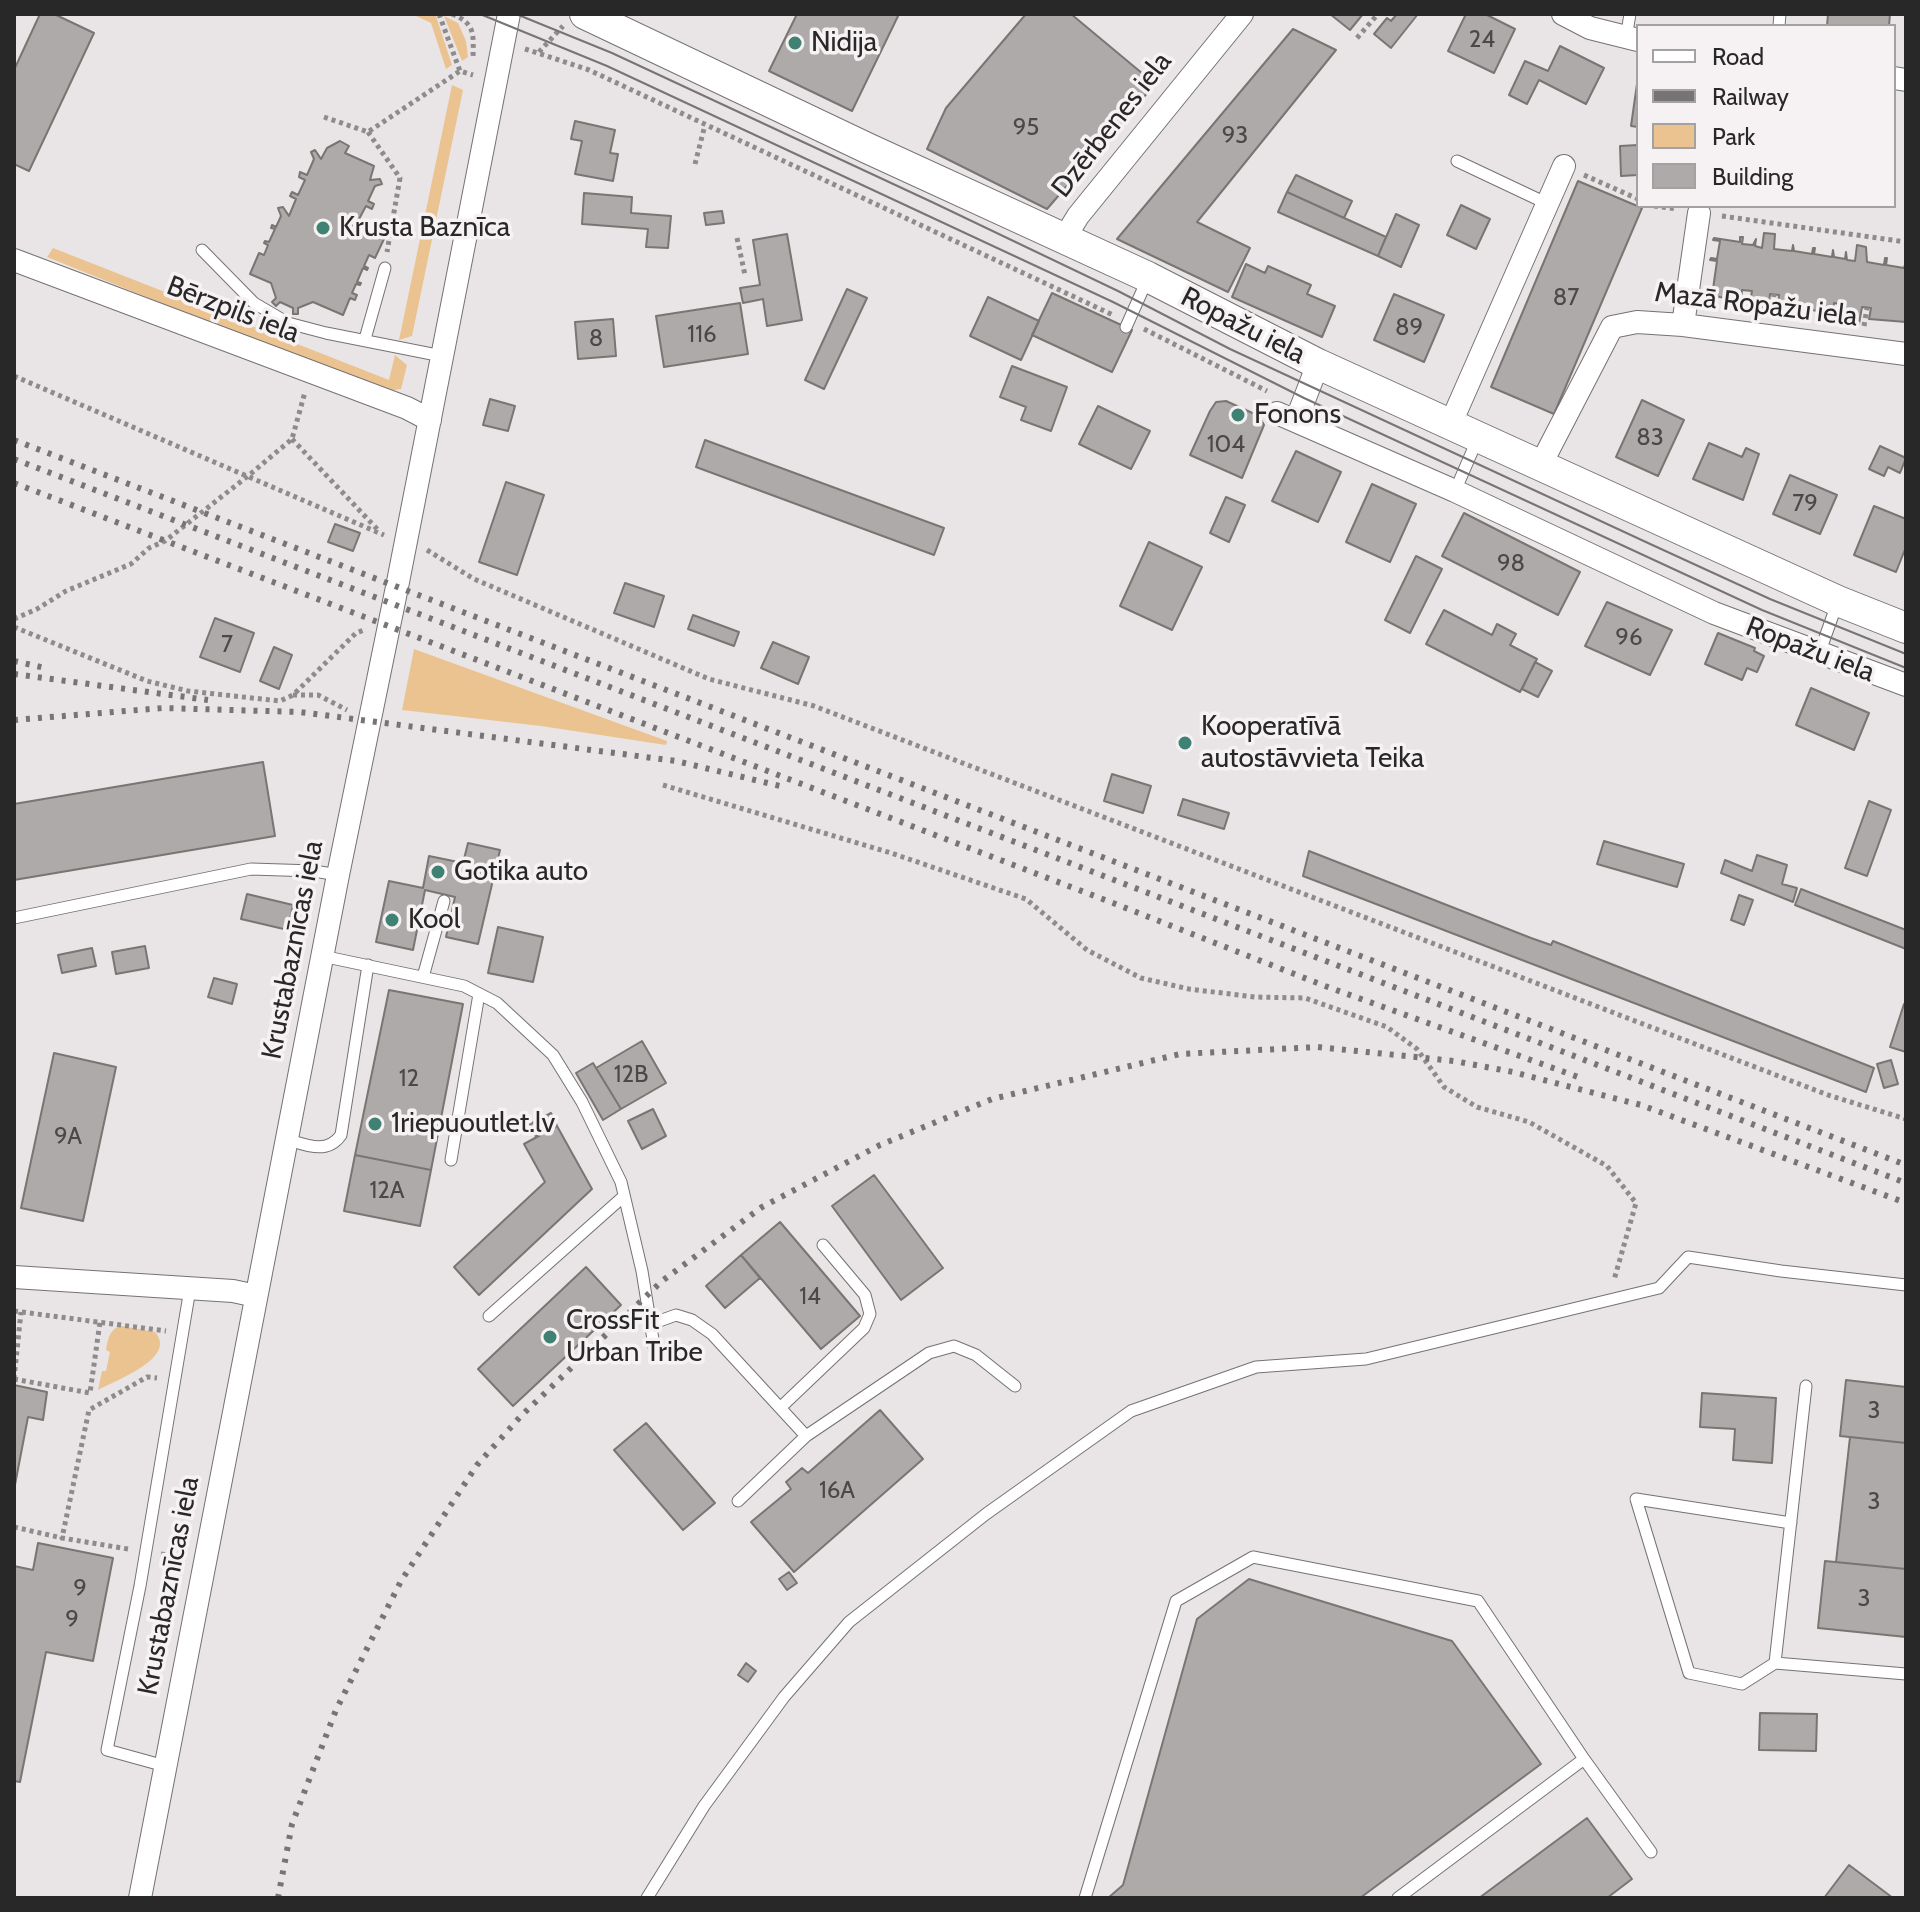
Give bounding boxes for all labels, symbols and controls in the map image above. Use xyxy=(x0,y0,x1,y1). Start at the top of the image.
legend xyxy=(1636,24,1896,208)
place label: Nidija xyxy=(811,26,877,60)
house number: 24 xyxy=(1469,26,1495,54)
marker: Nidija xyxy=(786,34,804,52)
text: Road xyxy=(1712,42,1764,71)
street label: Dzērbenes iela xyxy=(1045,46,1179,204)
text: Railway xyxy=(1712,82,1789,111)
house number: 95 xyxy=(1013,114,1039,142)
house number: 93 xyxy=(1222,122,1248,150)
text: Park xyxy=(1712,122,1755,151)
text: Building xyxy=(1712,162,1793,191)
place label: Krusta Baznīca xyxy=(339,211,510,245)
marker: Krusta Baznīca xyxy=(314,219,332,237)
street label: Bērzpils iela xyxy=(162,269,304,351)
street label: Mazā Ropažu iela xyxy=(1653,276,1859,334)
street label: Ropažu iela xyxy=(1175,280,1311,372)
house number: 87 xyxy=(1553,284,1579,312)
house number: 89 xyxy=(1395,314,1423,342)
house number: 116 xyxy=(687,321,717,349)
house number: 8 xyxy=(589,325,603,353)
place label: Fonons xyxy=(1254,398,1341,432)
marker: Fonons xyxy=(1229,406,1247,424)
house number: 83 xyxy=(1636,424,1664,452)
house number: 104 xyxy=(1207,431,1245,459)
house number: 79 xyxy=(1792,490,1818,518)
house number: 98 xyxy=(1497,550,1525,578)
street label: Ropažu iela xyxy=(1741,610,1879,690)
house number: 96 xyxy=(1615,624,1643,652)
house number: 7 xyxy=(221,631,233,659)
place label: Kooperatīvā autostāvvieta Teika xyxy=(1201,710,1424,776)
marker: Kooperatīvā autostāvvieta Teika xyxy=(1176,734,1194,752)
street label: Krustabaznīcas iela xyxy=(255,838,331,1062)
place label: Gotika auto xyxy=(454,855,588,889)
marker: Gotika auto xyxy=(429,863,447,881)
place label: Kool xyxy=(408,903,460,937)
marker: Kool xyxy=(383,911,401,929)
house number: 12B xyxy=(614,1061,648,1089)
house number: 12 xyxy=(399,1065,419,1093)
place label: 1riepuoutlet.lv xyxy=(391,1107,555,1141)
marker: 1riepuoutlet.lv xyxy=(366,1115,384,1133)
house number: 9A xyxy=(54,1123,82,1151)
house number: 12A xyxy=(369,1177,405,1205)
house number: 14 xyxy=(799,1283,821,1311)
place label: CrossFit Urban Tribe xyxy=(566,1304,703,1370)
marker: CrossFit Urban Tribe xyxy=(541,1328,559,1346)
house number: 3 xyxy=(1868,1397,1880,1425)
street label: Krustabaznīcas iela xyxy=(131,1474,207,1698)
house number: 16A xyxy=(819,1477,855,1505)
house number: 3 xyxy=(1868,1488,1880,1516)
house number: 9 xyxy=(73,1575,87,1603)
house number: 3 xyxy=(1858,1585,1870,1613)
house number: 9 xyxy=(65,1606,79,1634)

